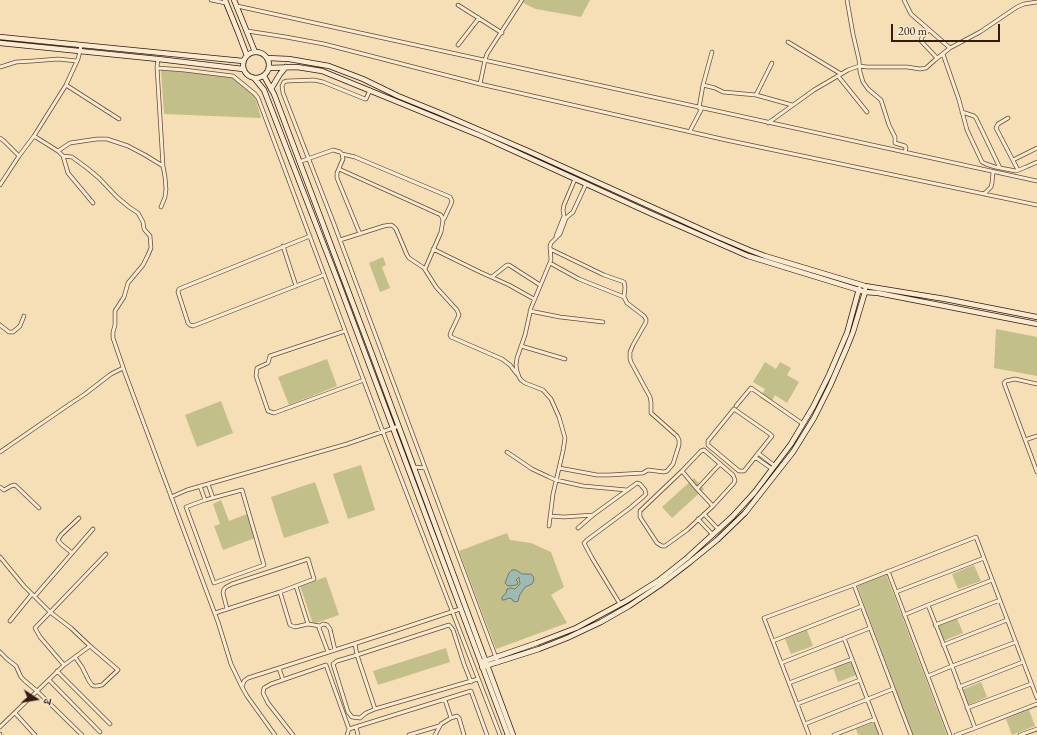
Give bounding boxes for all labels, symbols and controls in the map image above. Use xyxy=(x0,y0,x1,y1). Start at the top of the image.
scale bar xyxy=(893,16,1002,42)
text: 200 m xyxy=(898,23,927,39)
north arrow xyxy=(16,679,56,719)
text: उ xyxy=(40,697,55,706)

